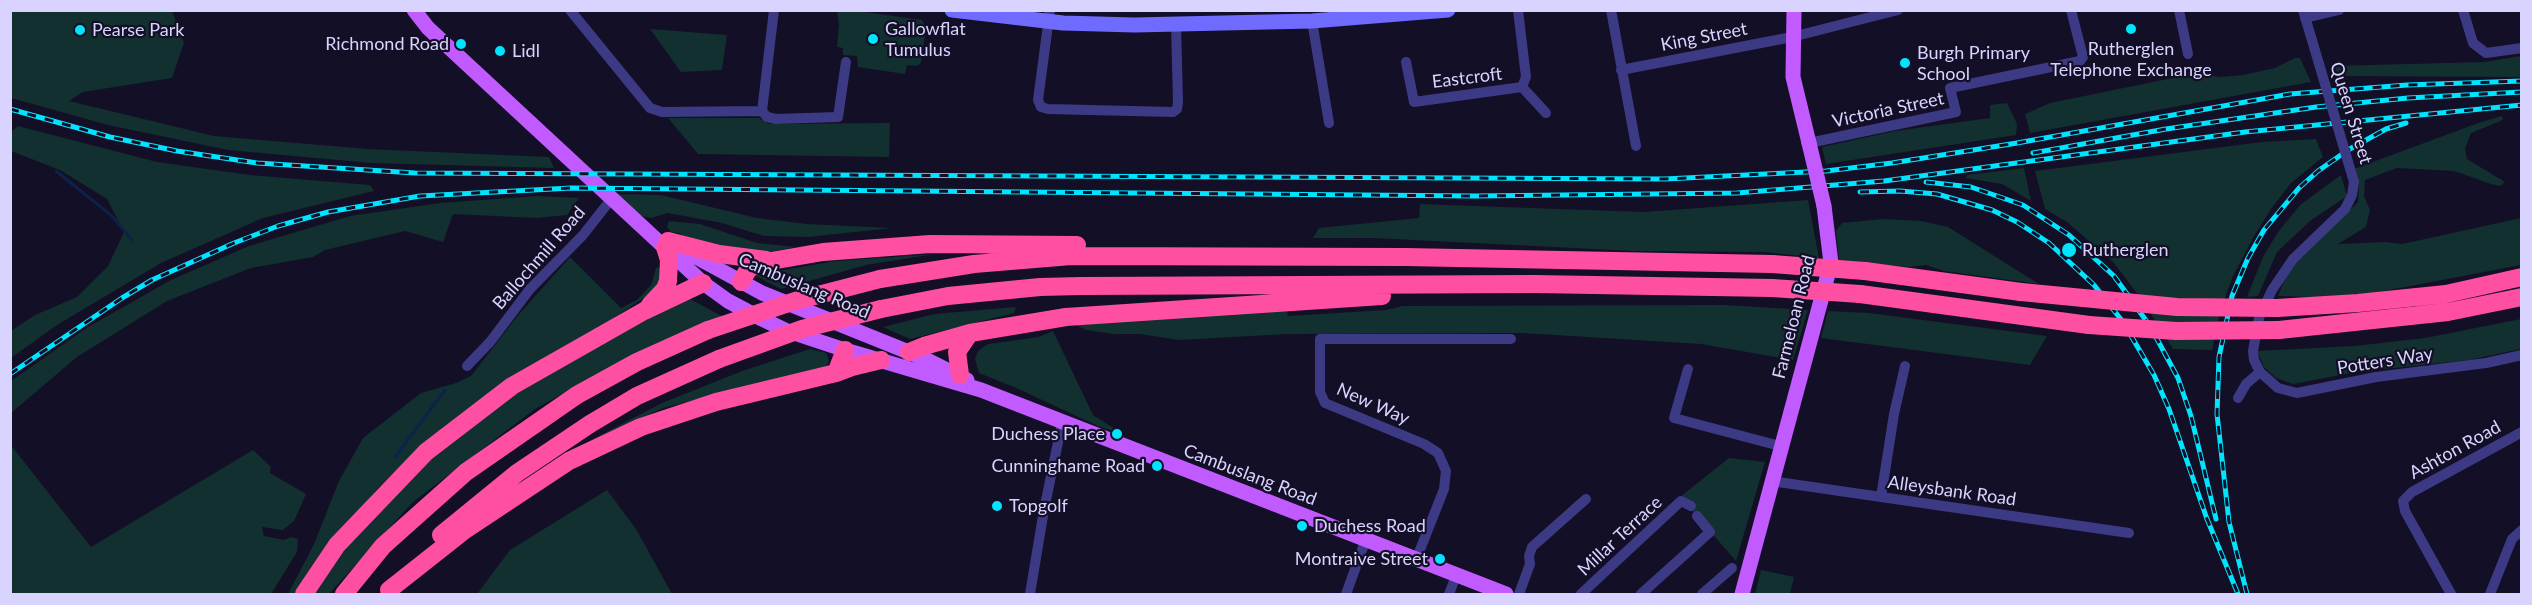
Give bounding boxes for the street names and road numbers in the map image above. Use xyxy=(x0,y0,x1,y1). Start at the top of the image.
street label: King Street xyxy=(1659,18,1749,56)
street label: Queen Street xyxy=(2325,59,2377,167)
street label: Eastcroft xyxy=(1431,63,1503,93)
street label: Victoria Street xyxy=(1830,88,1946,132)
street label: Ballochmill Road xyxy=(488,202,590,314)
street label: Cambuslang Road xyxy=(735,249,873,323)
street label: Farmeloan Road xyxy=(1768,253,1820,381)
street label: Potters Way xyxy=(2336,343,2434,379)
street label: New Way xyxy=(1333,378,1413,430)
street label: Ashton Road xyxy=(2406,416,2504,484)
street label: Cambuslang Road xyxy=(1180,440,1320,510)
street label: Alleysbank Road xyxy=(1886,471,2018,511)
street label: Millar Terrace xyxy=(1573,492,1667,580)

